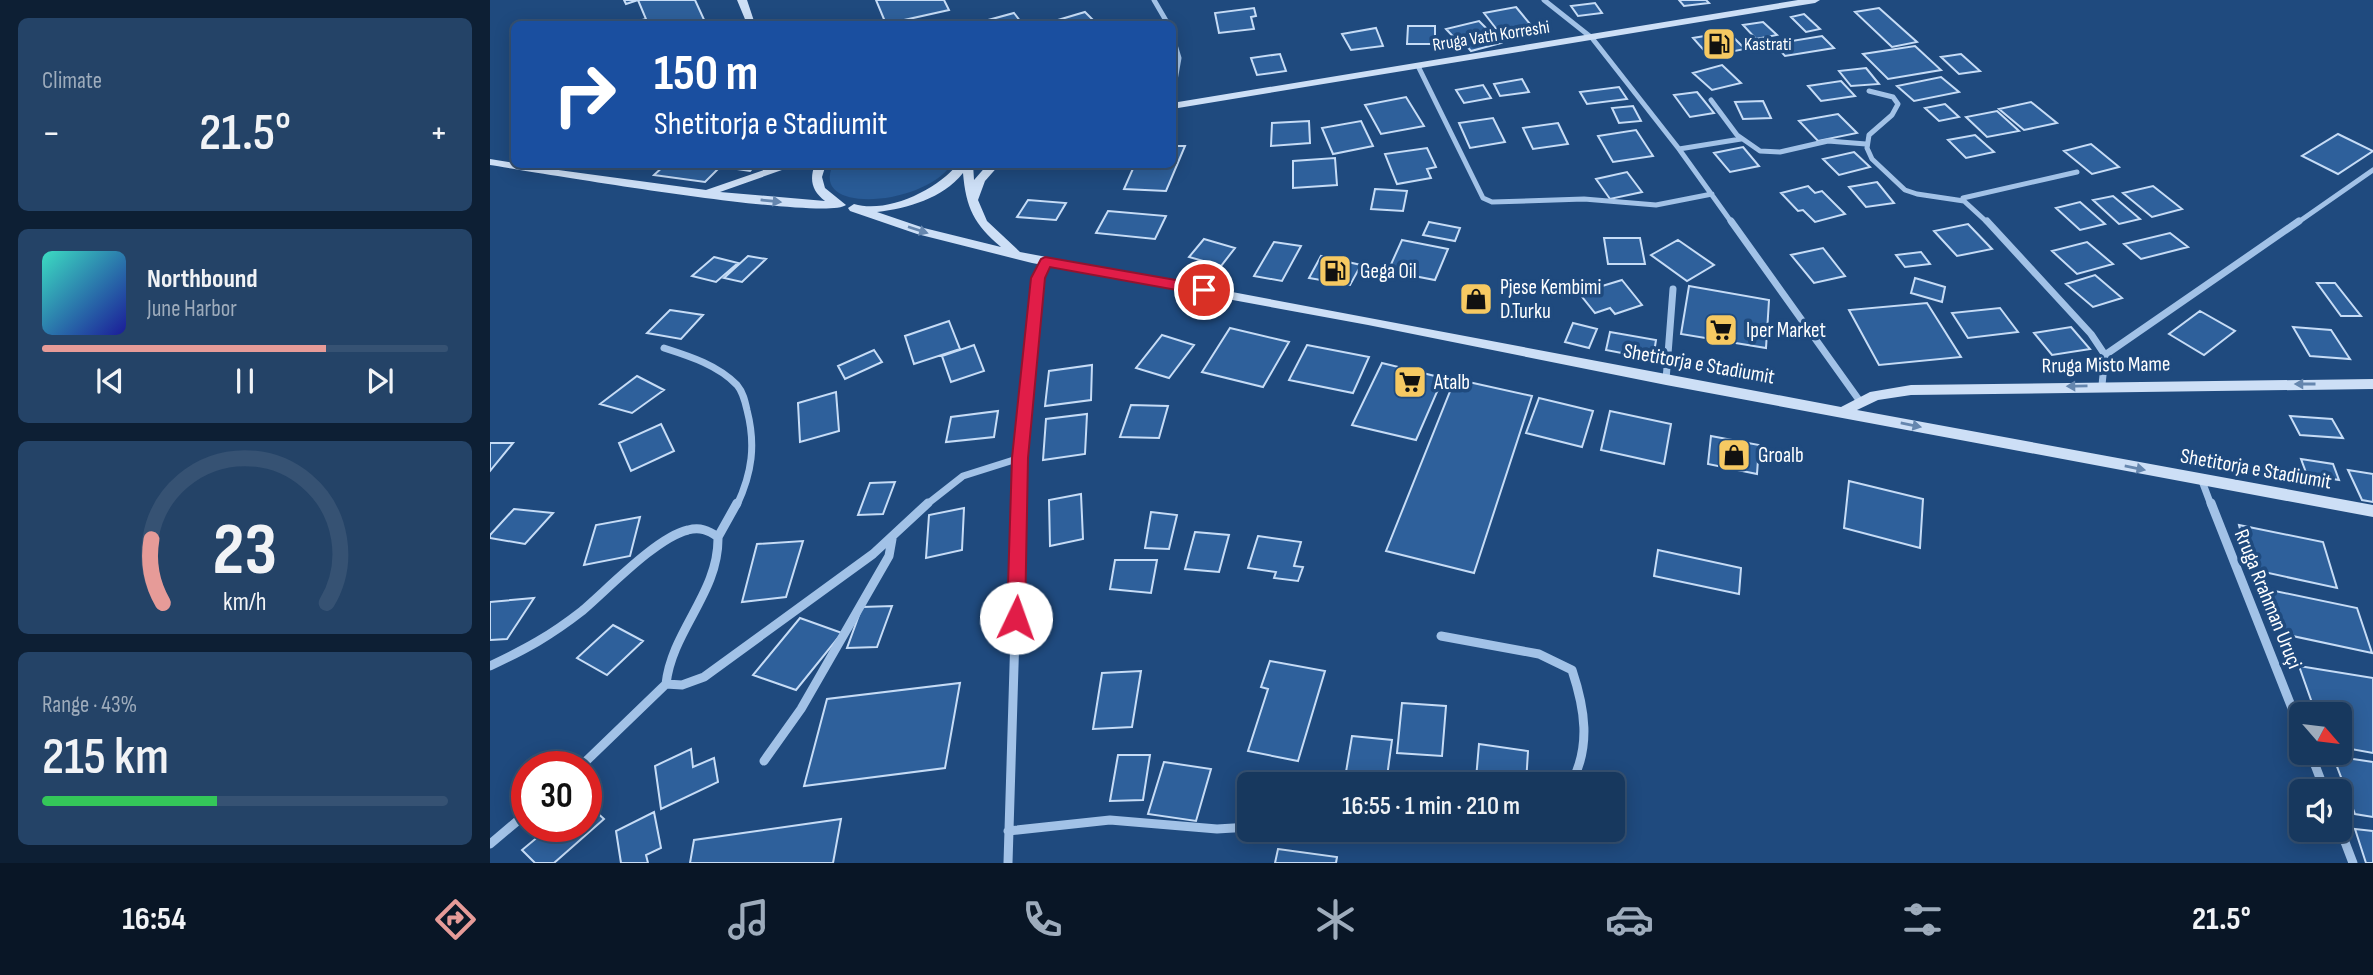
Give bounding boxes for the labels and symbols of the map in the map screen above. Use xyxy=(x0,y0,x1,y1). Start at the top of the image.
street label: Rruga Vath Korreshi xyxy=(1431,16,1551,56)
fuel station icon: Kastrati xyxy=(1700,25,1738,63)
place label: Kastrati xyxy=(1744,34,1792,55)
one-way arrow xyxy=(760,196,782,207)
one-way arrow xyxy=(908,225,929,236)
fuel station icon: Gega Oil xyxy=(1316,252,1354,290)
place label: Gega Oil xyxy=(1360,259,1417,284)
pin xyxy=(1174,260,1234,320)
place label: Pjese Kembimi D.Turku xyxy=(1500,275,1601,324)
shop icon: Pjese Kembimi D.Turku xyxy=(1457,280,1495,318)
supermarket icon: Iper Market xyxy=(1702,311,1740,349)
place label: Iper Market xyxy=(1746,318,1826,343)
street label: Shetitorja e Stadiumit xyxy=(1621,338,1777,390)
street label: Rruga Misto Mame xyxy=(2041,351,2171,379)
supermarket icon: Atalb xyxy=(1391,363,1429,401)
place label: Atalb xyxy=(1433,370,1470,395)
one-way arrow xyxy=(2294,378,2316,390)
one-way arrow xyxy=(2066,380,2088,391)
one-way arrow xyxy=(1900,419,1922,430)
shop icon: Groalb xyxy=(1715,436,1753,474)
place label: Groalb xyxy=(1758,443,1804,468)
street label: Shetitorja e Stadiumit xyxy=(2178,443,2334,495)
one-way arrow xyxy=(2124,462,2146,473)
street label: Rruga Rrahman Uruçi xyxy=(2229,526,2307,672)
position arrow xyxy=(979,581,1053,655)
north arrow xyxy=(2289,702,2352,765)
speed limit sign: 30 xyxy=(511,751,602,842)

